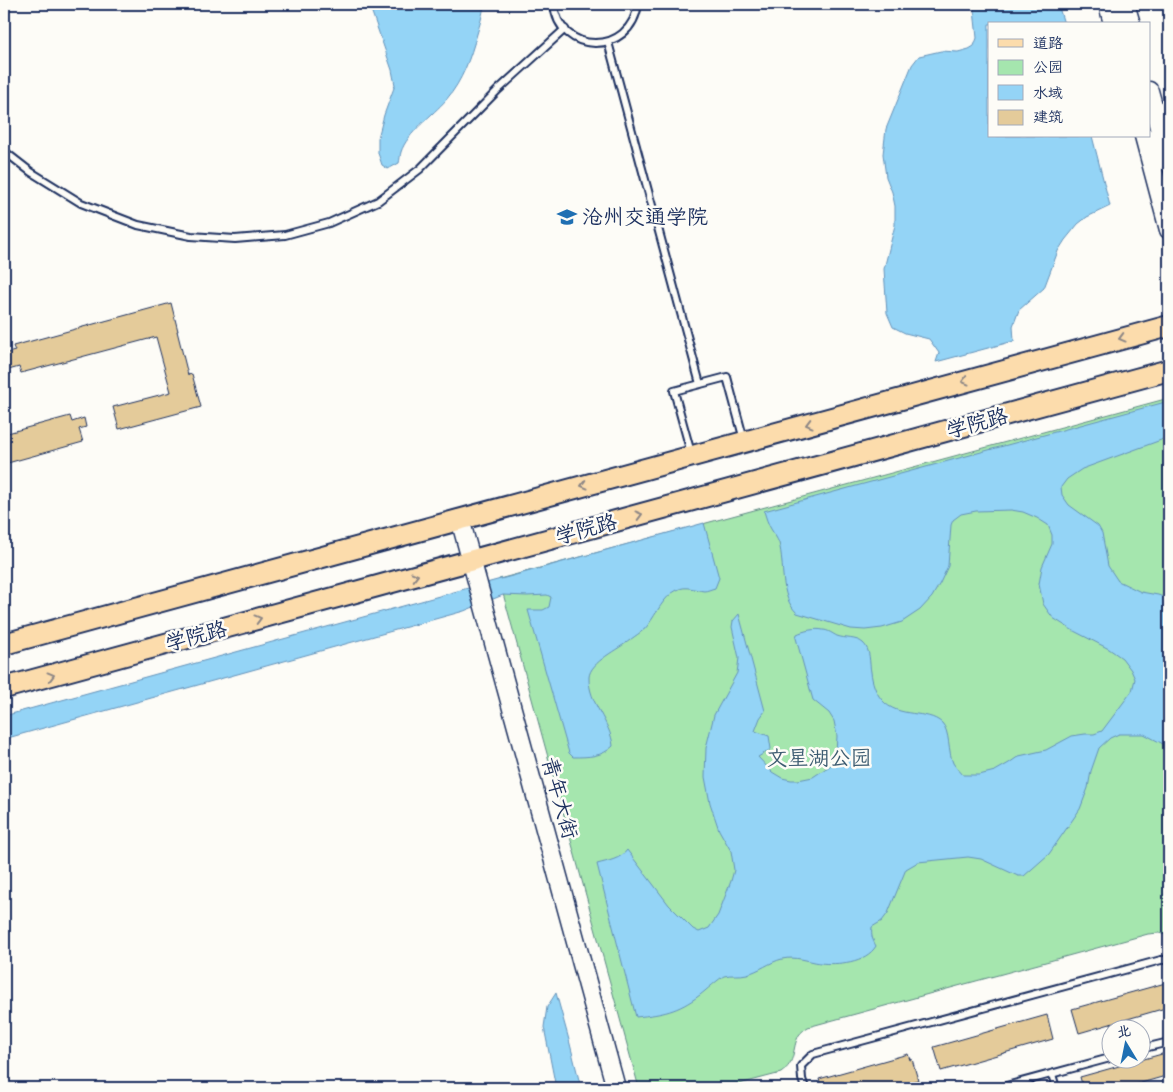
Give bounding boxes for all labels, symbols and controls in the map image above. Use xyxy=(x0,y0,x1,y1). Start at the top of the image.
legend xyxy=(988,22,1150,138)
text: 道路 xyxy=(1033,33,1063,55)
text: 公园 xyxy=(1033,57,1063,79)
text: 水域 xyxy=(1033,83,1063,105)
text: 建筑 xyxy=(1033,107,1063,129)
place label: 沧州交通学院 xyxy=(582,204,708,234)
school or university icon: 沧州交通学院 xyxy=(556,206,578,228)
one-way arrow xyxy=(1119,333,1127,343)
one-way arrow xyxy=(961,375,970,386)
street label: 学院路 xyxy=(943,402,1012,448)
one-way arrow xyxy=(804,418,813,429)
one-way arrow xyxy=(580,479,589,490)
street label: 学院路 xyxy=(552,508,621,554)
one-way arrow xyxy=(635,510,644,521)
one-way arrow xyxy=(410,571,419,582)
one-way arrow xyxy=(254,614,263,625)
street label: 学院路 xyxy=(162,615,231,661)
one-way arrow xyxy=(46,671,54,681)
park label: 文星湖公园 xyxy=(767,745,872,775)
street label: 青年大街 xyxy=(533,754,583,843)
north arrow xyxy=(1100,1020,1150,1070)
text: 北 xyxy=(1115,1021,1133,1044)

